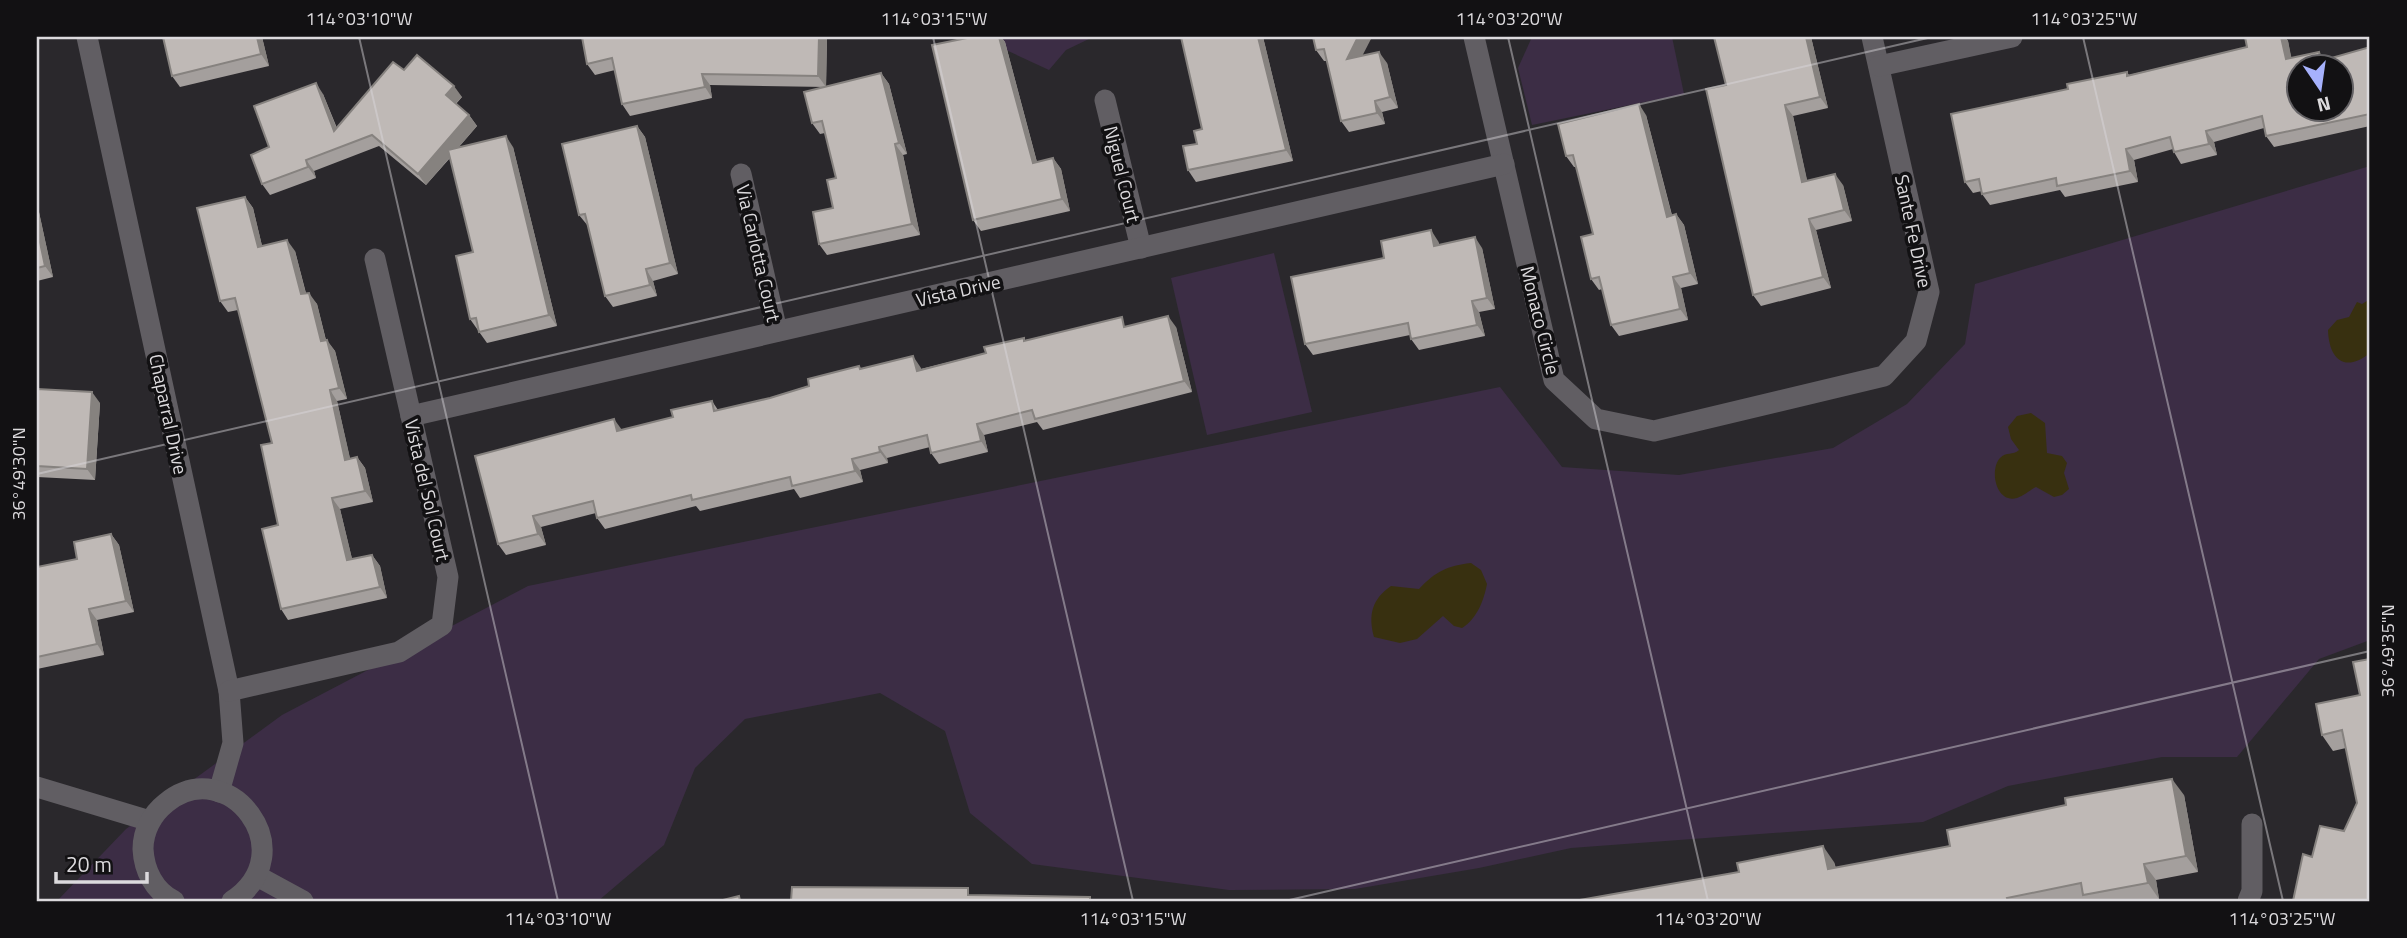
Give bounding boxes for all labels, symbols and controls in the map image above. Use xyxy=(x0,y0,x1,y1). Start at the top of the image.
text: 114°03'10"W xyxy=(305,5,413,32)
text: 114°03'15"W xyxy=(880,5,988,32)
text: 114°03'20"W xyxy=(1455,5,1563,32)
text: 114°03'25"W xyxy=(2030,5,2138,32)
north arrow xyxy=(2284,52,2354,122)
text: N xyxy=(2314,89,2334,121)
street label: Niguel Court xyxy=(1097,123,1149,226)
street label: Sante Fe Drive xyxy=(1888,172,1940,290)
street label: Via Carlotta Court xyxy=(729,181,789,325)
street label: Monaco Circle xyxy=(1513,263,1569,377)
street label: Vista Drive xyxy=(913,266,1003,314)
street label: Chaparral Drive xyxy=(142,351,196,477)
street label: Vista del Sol Court xyxy=(398,416,459,564)
text: 36°49'30"N xyxy=(5,427,32,521)
text: 36°49'35"N xyxy=(2374,604,2401,698)
scale bar xyxy=(56,840,147,884)
text: 20 m xyxy=(66,848,112,880)
text: 114°03'10"W xyxy=(504,905,612,932)
text: 114°03'15"W xyxy=(1079,905,1187,932)
text: 114°03'20"W xyxy=(1654,905,1762,932)
text: 114°03'25"W xyxy=(2228,905,2336,932)

